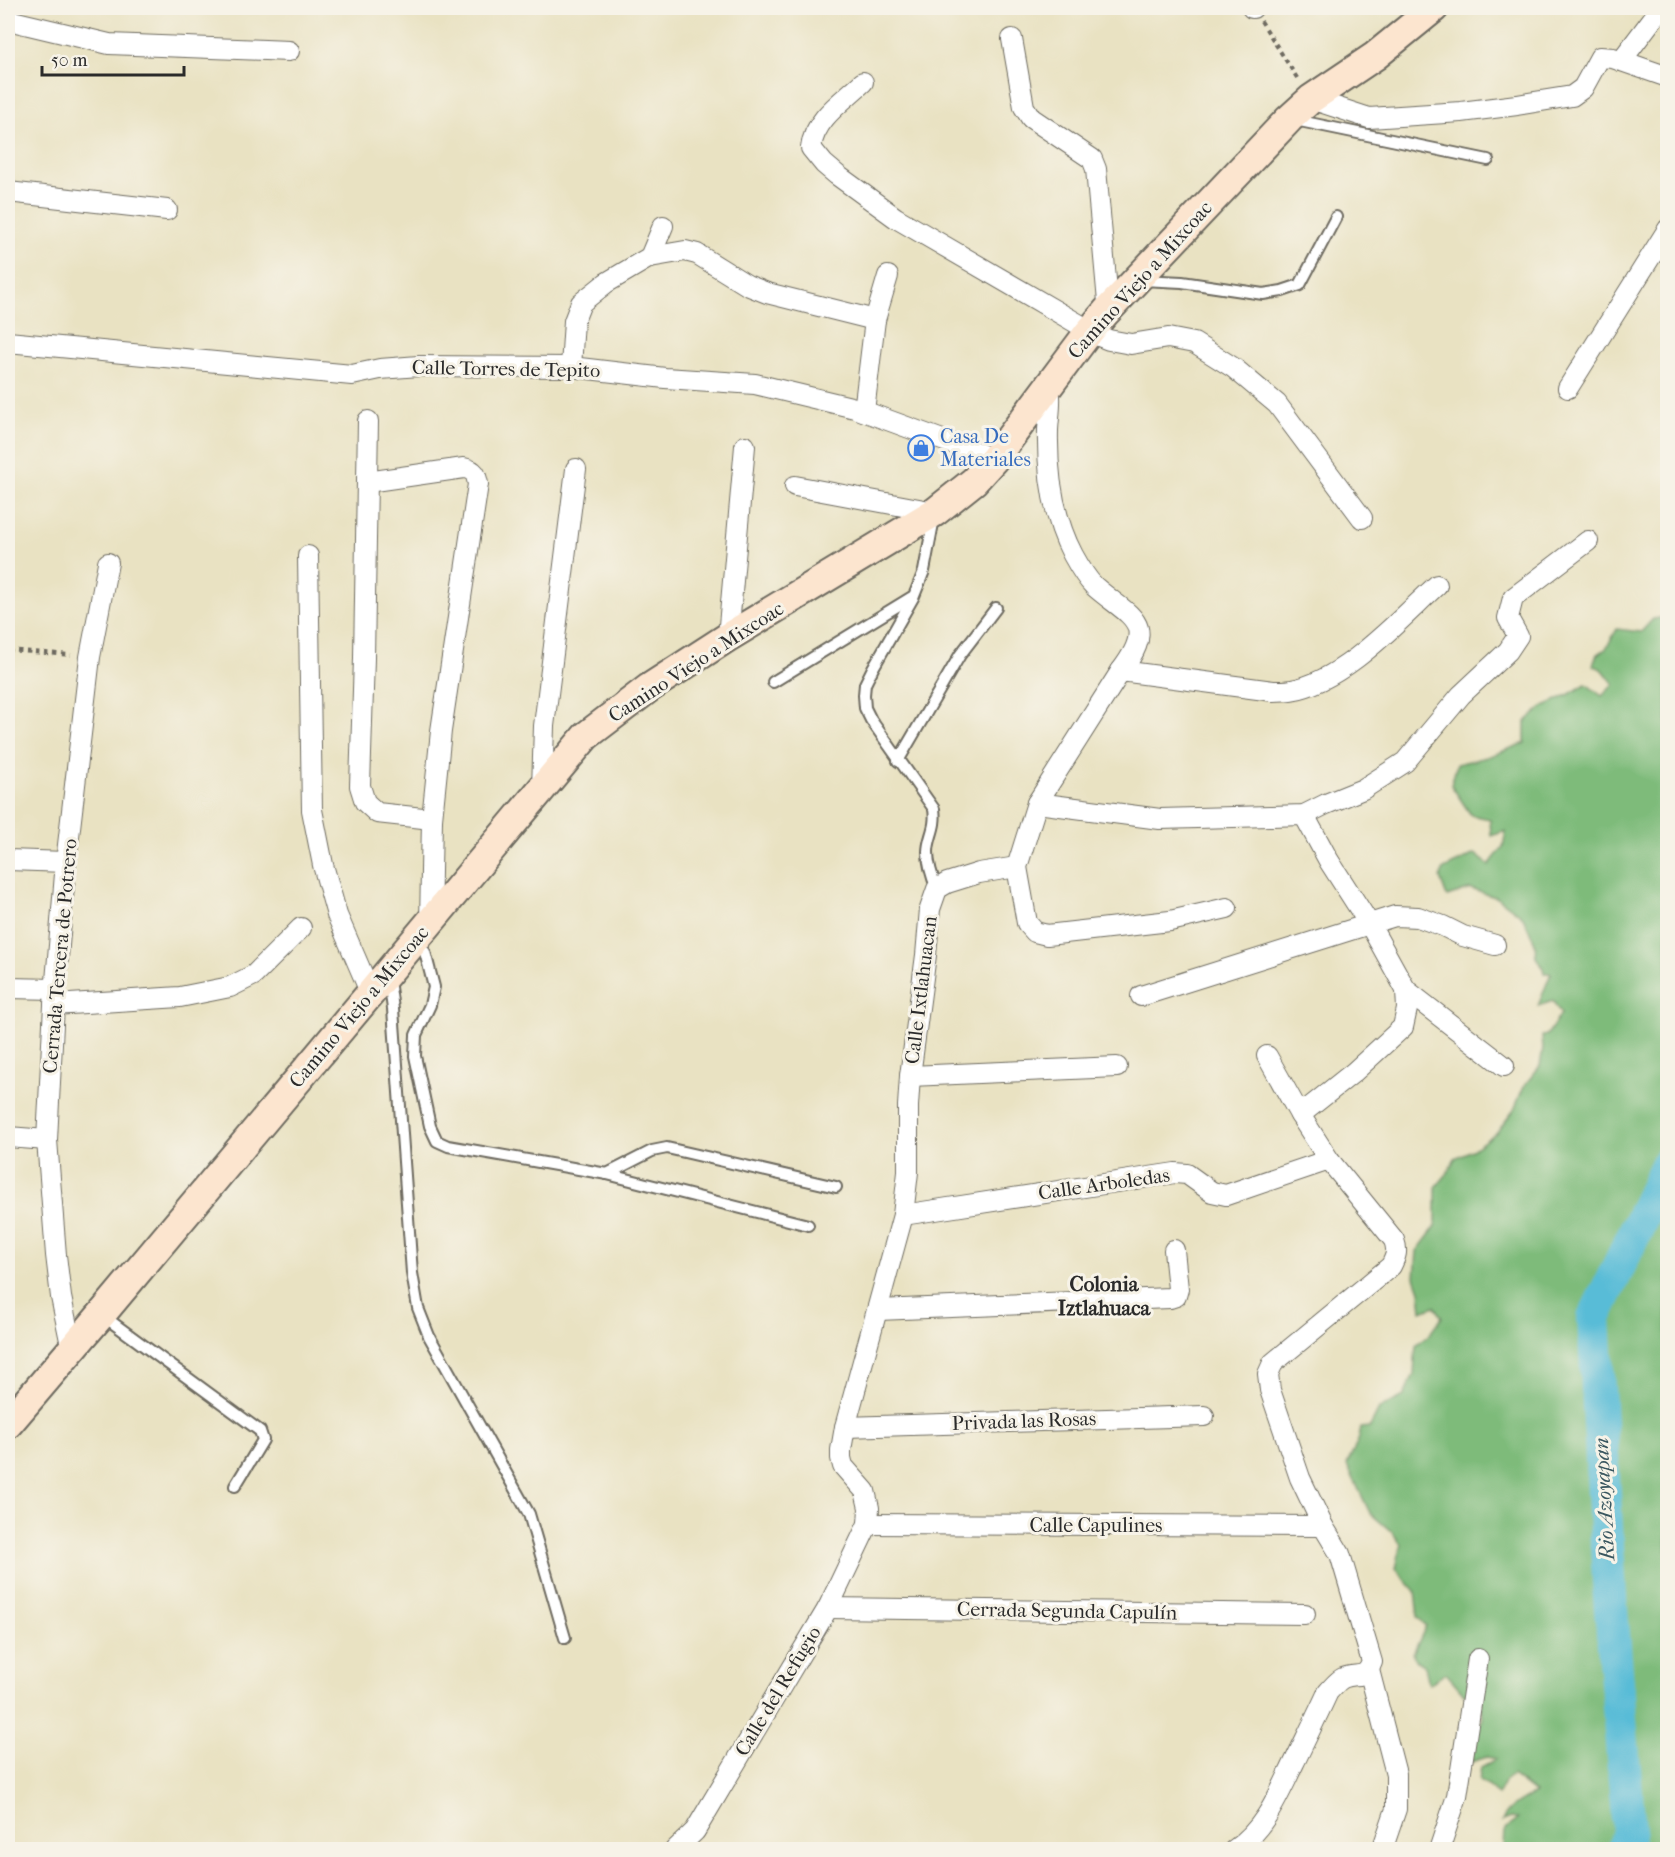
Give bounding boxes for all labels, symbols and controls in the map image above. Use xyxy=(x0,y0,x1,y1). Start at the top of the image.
scale bar xyxy=(42,39,184,77)
text: 50 m xyxy=(51,50,88,71)
street label: Camino Viejo a Mixcoac xyxy=(1063,196,1217,364)
street label: Calle Torres de Tepito xyxy=(412,356,600,382)
place label: Casa De Materiales xyxy=(940,425,1031,471)
shop icon: Casa De Materiales xyxy=(906,433,936,463)
street label: Camino Viejo a Mixcoac xyxy=(604,597,788,727)
street label: Cerrada Tercera de Potrero xyxy=(38,838,82,1074)
street label: Calle Ixtlahuacan xyxy=(900,914,942,1065)
street label: Camino Viejo a Mixcoac xyxy=(285,921,434,1093)
street label: Calle Arboledas xyxy=(1037,1163,1171,1205)
district label: Colonia Iztlahuaca xyxy=(1058,1272,1152,1320)
street label: Privada las Rosas xyxy=(951,1407,1097,1435)
water label: Rio Azoyapan xyxy=(1589,1437,1619,1563)
street label: Calle Capulines xyxy=(1030,1514,1162,1537)
street label: Cerrada Segunda Capulín xyxy=(957,1598,1178,1624)
street label: Calle del Refugio xyxy=(730,1622,826,1760)

